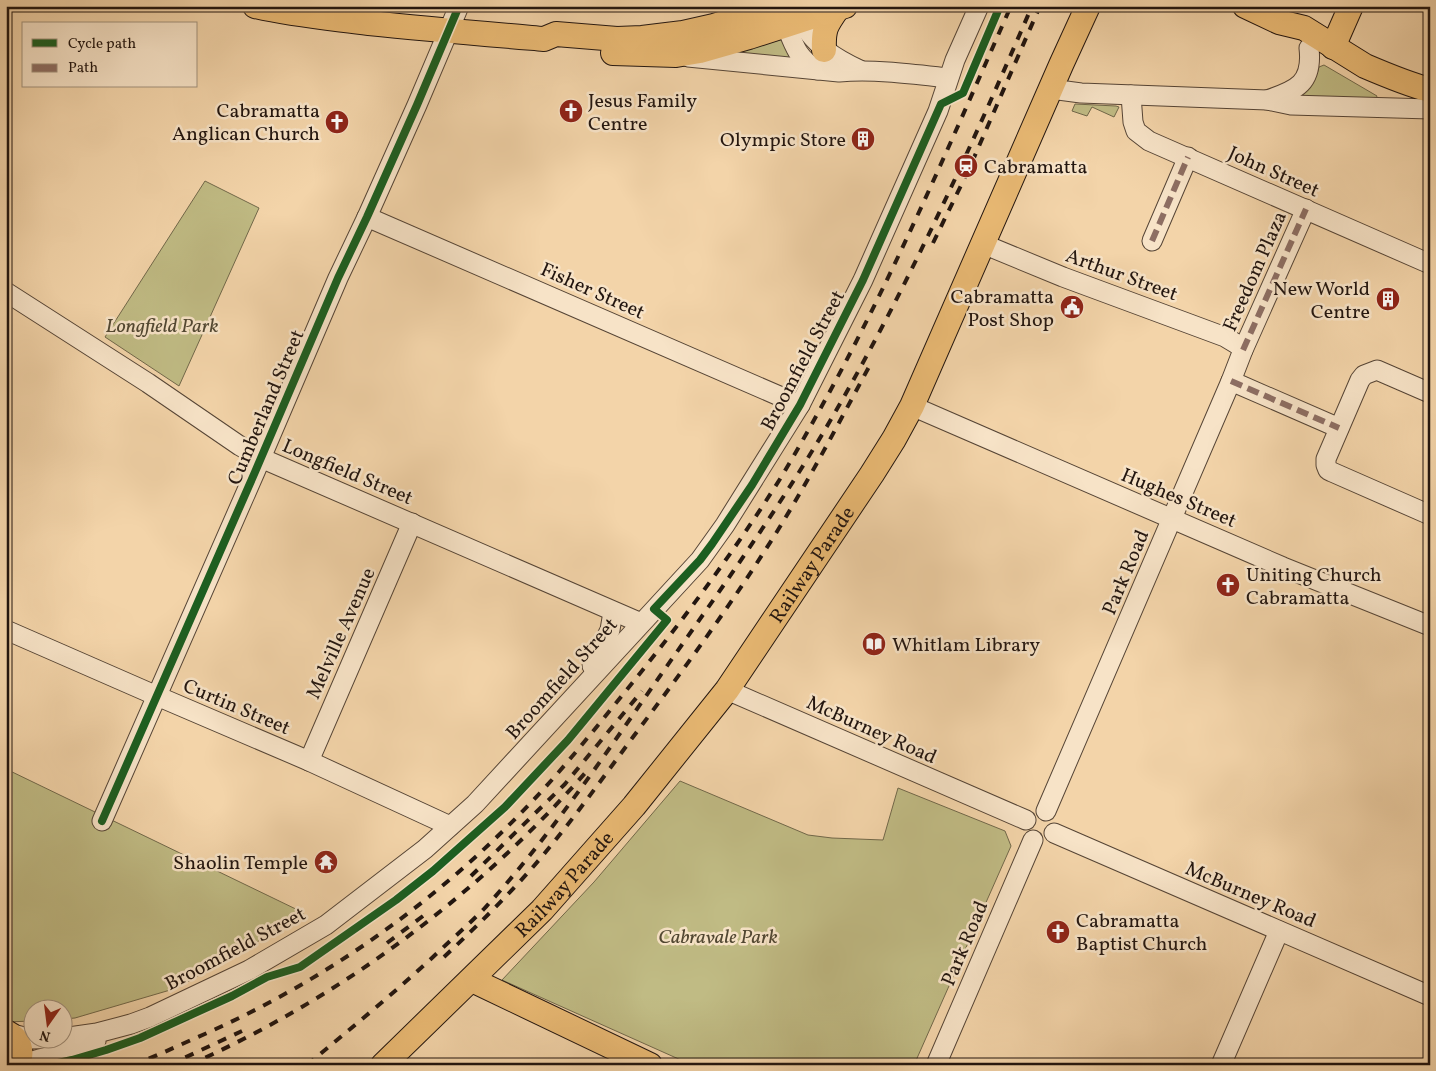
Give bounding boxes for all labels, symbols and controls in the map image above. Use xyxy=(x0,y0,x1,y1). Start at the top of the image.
legend xyxy=(22,22,198,88)
text: Cycle path xyxy=(68,34,136,55)
text: Path xyxy=(68,58,98,79)
place label: Jesus Family Centre xyxy=(588,88,697,139)
place label: Cabramatta Anglican Church xyxy=(172,98,320,149)
church icon: Jesus Family Centre xyxy=(558,98,584,124)
church icon: Cabramatta Anglican Church xyxy=(324,109,350,135)
building icon: Olympic Store xyxy=(850,126,876,152)
place label: Olympic Store xyxy=(720,127,846,155)
street label: John Street xyxy=(1223,140,1323,205)
station icon: Cabramatta xyxy=(953,153,979,179)
place label: Cabramatta xyxy=(984,154,1087,182)
street label: Freedom Plaza xyxy=(1217,207,1295,336)
street label: Arthur Street xyxy=(1061,243,1181,309)
street label: Fisher Street xyxy=(536,256,649,327)
place label: New World Centre xyxy=(1273,276,1370,327)
place label: Cabramatta Post Shop xyxy=(951,284,1054,335)
street label: Broomfield Street xyxy=(755,286,853,436)
building icon: New World Centre xyxy=(1375,286,1401,312)
public building icon: Cabramatta Post Shop xyxy=(1059,294,1085,320)
park label: Longfield Park xyxy=(106,313,218,341)
street label: Cumberland Street xyxy=(221,326,312,490)
street label: Longfield Street xyxy=(277,433,417,513)
street label: Hughes Street xyxy=(1116,462,1240,536)
street label: Railway Parade xyxy=(764,501,862,629)
street label: Park Road xyxy=(1096,526,1157,620)
place label: Uniting Church Cabramatta xyxy=(1246,562,1382,613)
street label: Melville Avenue xyxy=(300,564,383,704)
church icon: Uniting Church Cabramatta xyxy=(1215,572,1241,598)
street label: Broomfield Street xyxy=(500,612,625,746)
library icon: Whitlam Library xyxy=(861,631,887,657)
place label: Whitlam Library xyxy=(892,632,1040,660)
street label: Curtin Street xyxy=(178,673,294,743)
street label: McBurney Road xyxy=(802,690,941,772)
street label: Railway Parade xyxy=(509,826,621,945)
temple icon: Shaolin Temple xyxy=(313,849,339,875)
place label: Shaolin Temple xyxy=(173,850,308,878)
street label: McBurney Road xyxy=(1180,856,1320,936)
street label: Park Road xyxy=(935,897,996,991)
street label: Broomfield Street xyxy=(161,901,311,999)
place label: Cabramatta Baptist Church xyxy=(1076,908,1208,959)
church icon: Cabramatta Baptist Church xyxy=(1045,919,1071,945)
park label: Cabravale Park xyxy=(658,924,778,952)
north arrow xyxy=(22,998,72,1048)
text: N xyxy=(38,1025,52,1046)

